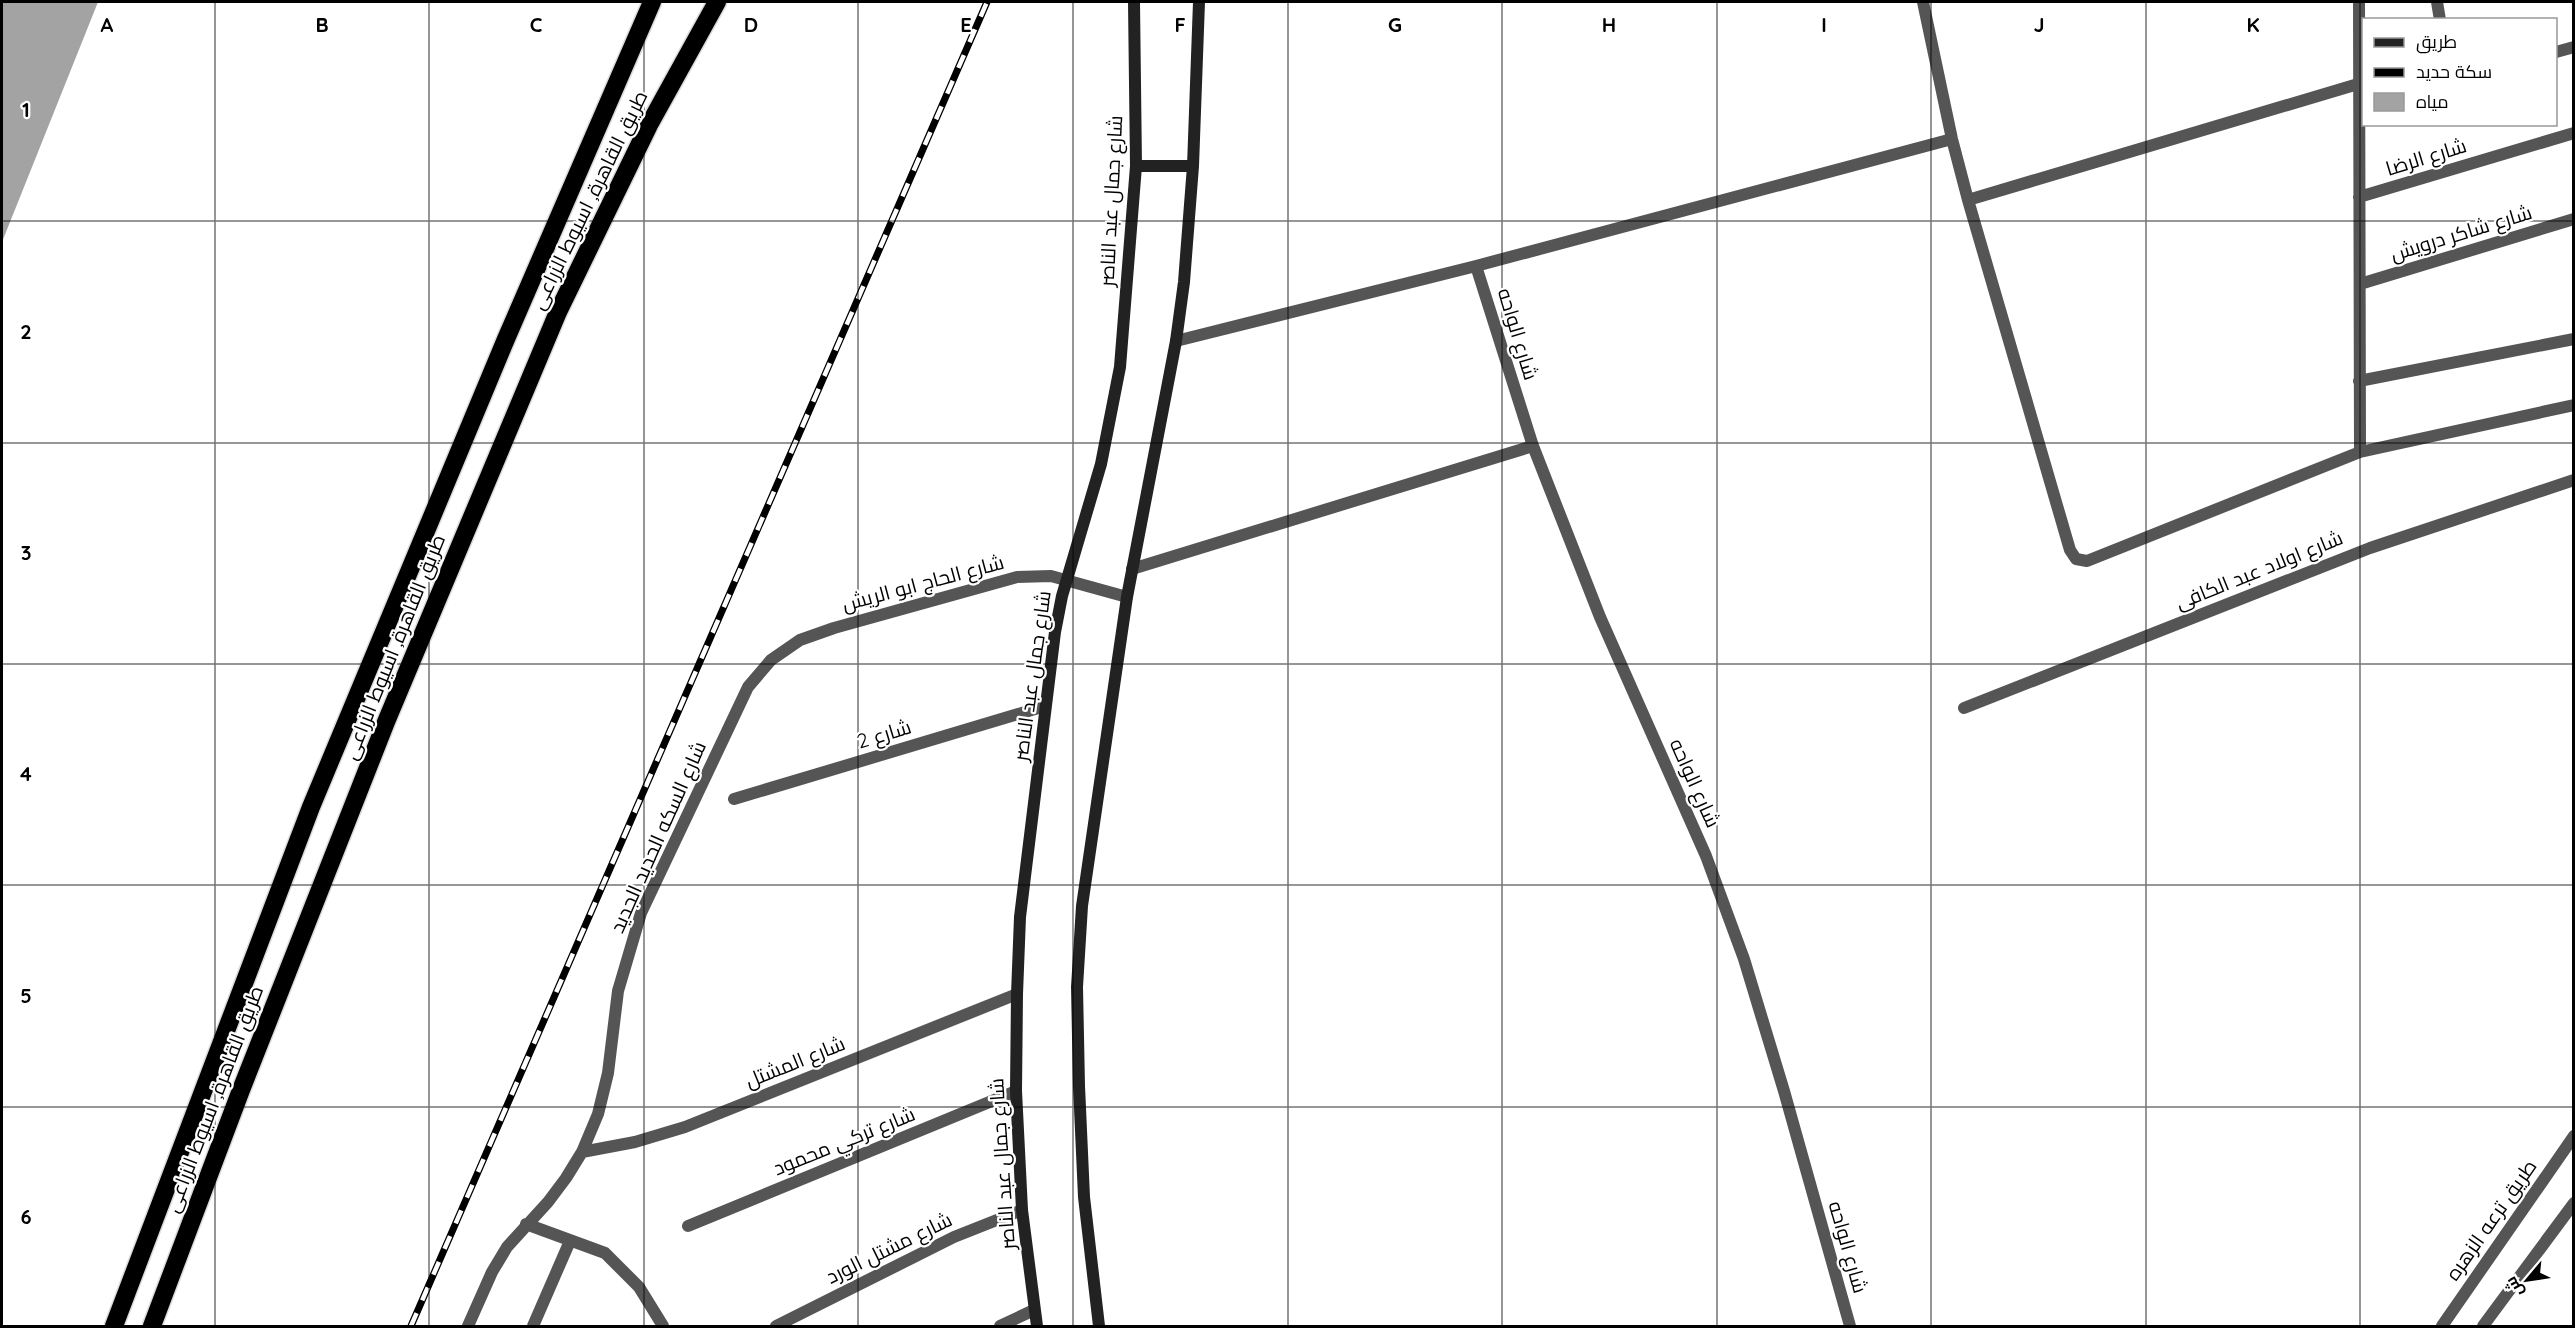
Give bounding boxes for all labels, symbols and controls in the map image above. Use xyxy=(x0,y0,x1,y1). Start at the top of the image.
text: A xyxy=(101,12,114,37)
text: B xyxy=(315,12,329,37)
text: C xyxy=(530,12,543,37)
text: D xyxy=(744,12,758,37)
text: E xyxy=(960,12,972,37)
text: F xyxy=(1174,12,1186,37)
text: G xyxy=(1388,12,1402,37)
text: H xyxy=(1602,12,1616,37)
text: I xyxy=(1821,12,1827,37)
text: J xyxy=(2033,12,2045,37)
text: K xyxy=(2246,12,2260,37)
legend xyxy=(2362,18,2557,126)
text: طريق xyxy=(2416,30,2457,54)
text: سكة حديد xyxy=(2416,60,2492,83)
street label: طريق القاهرة, اسيوط الزراعى xyxy=(525,86,653,314)
text: مياه xyxy=(2416,90,2449,113)
text: 1 xyxy=(22,97,30,122)
street label: شارع جمال عبد الناصر xyxy=(1093,115,1129,288)
street label: شارع الرضا xyxy=(2382,132,2470,183)
street label: شارع شاكر درويش xyxy=(2387,199,2535,268)
street label: شارع الواحه xyxy=(1491,285,1544,383)
text: 2 xyxy=(20,319,32,344)
street label: شارع اولاد عبد الكافى xyxy=(2172,525,2347,616)
street label: طريق القاهرة, اسيوط الزراعى xyxy=(337,530,451,764)
text: 3 xyxy=(21,540,31,565)
street label: شارع الحاج ابو الريش xyxy=(839,549,1007,618)
street label: شارع جمال عبد الناصر xyxy=(1007,589,1058,764)
street label: شارع 2 xyxy=(854,713,915,755)
street label: شارع الواحه xyxy=(1663,734,1726,832)
street label: شارع السكه الحديد الجديد xyxy=(604,737,713,937)
text: 4 xyxy=(20,761,32,786)
street label: طريق القاهرة, اسيوط الزراعى xyxy=(159,982,269,1216)
text: 5 xyxy=(20,983,32,1008)
street label: شارع المشتل xyxy=(741,1030,849,1095)
street label: شارع جمال عبد الناصر xyxy=(983,1077,1022,1252)
street label: شارع تركي محمود xyxy=(769,1101,920,1184)
street label: طريق ترعه الزهره xyxy=(2440,1154,2542,1286)
street label: شارع الواحه xyxy=(1821,1198,1874,1296)
text: 6 xyxy=(20,1204,32,1229)
street label: شارع مشتل الورد xyxy=(822,1206,957,1291)
north arrow xyxy=(2497,1250,2557,1310)
text: ش xyxy=(2500,1273,2528,1301)

